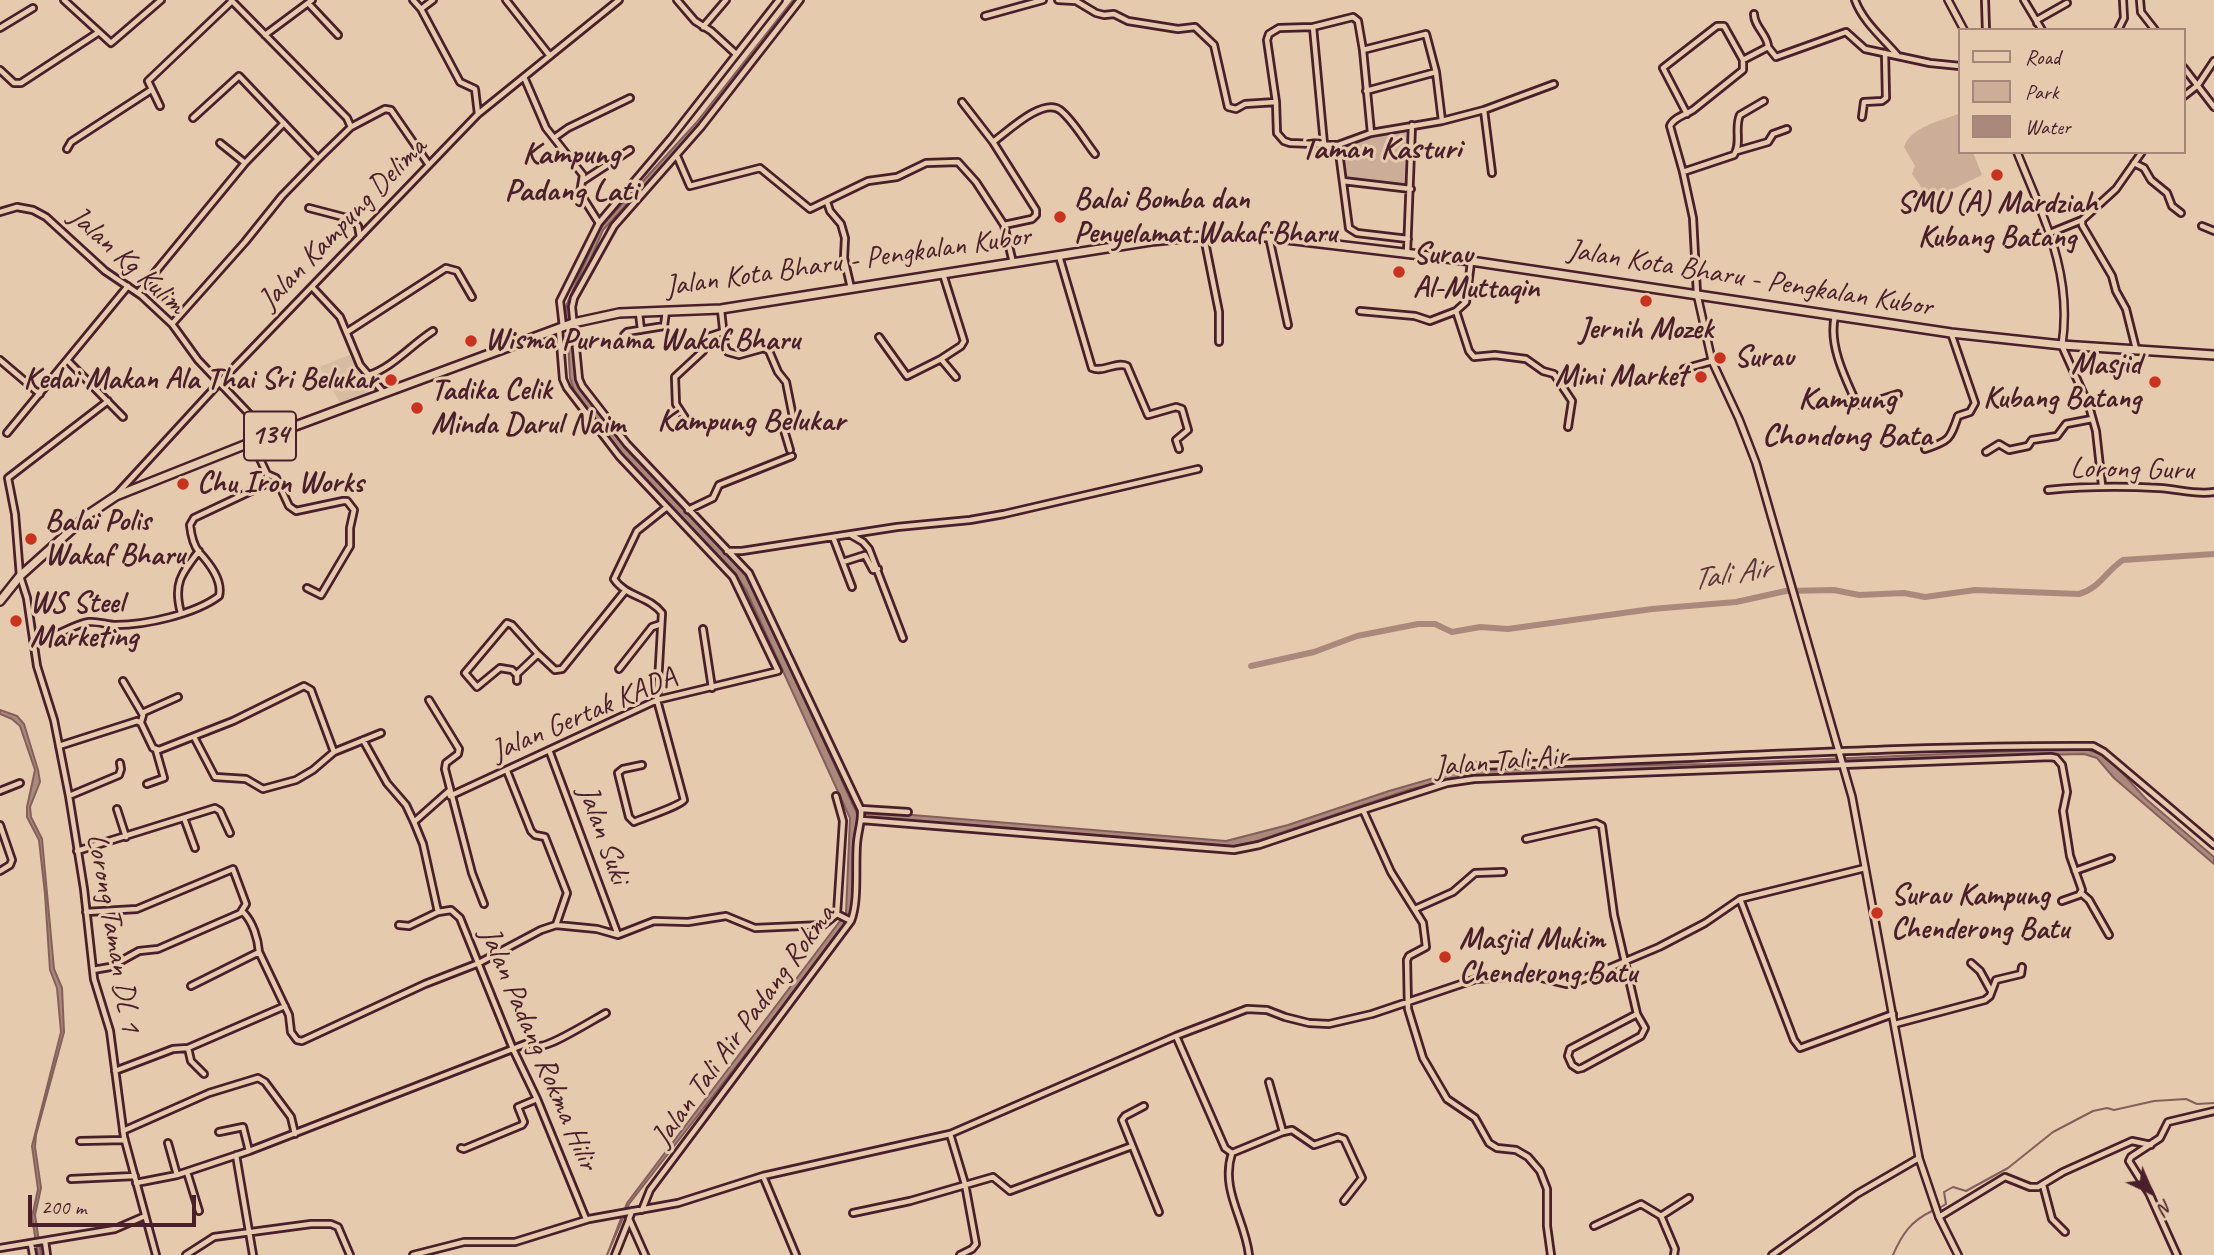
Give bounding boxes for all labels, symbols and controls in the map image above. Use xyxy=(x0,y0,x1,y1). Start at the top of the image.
legend xyxy=(1958,28,2186,154)
text: Road xyxy=(2025,44,2060,70)
text: Park xyxy=(2025,79,2058,105)
text: Water xyxy=(2025,114,2071,140)
street label: Jalan Kampung Delima xyxy=(251,130,435,318)
district label: Taman Kasturi xyxy=(1301,131,1461,169)
district label: Kampung Padang Lati xyxy=(505,136,637,211)
marker: SMU (A) Mardziah Kubang Batang xyxy=(1989,167,2005,183)
place label: Balai Bomba dan Penyelamat Wakaf Bharu xyxy=(1074,182,1337,252)
place label: SMU (A) Mardziah Kubang Batang xyxy=(1897,186,2097,256)
street label: Jalan Kg Kulim xyxy=(61,199,193,323)
marker: Balai Bomba dan Penyelamat Wakaf Bharu xyxy=(1052,209,1068,225)
street label: Jalan Kota Bharu - Pengkalan Kubor xyxy=(663,219,1033,305)
street label: Jalan Kota Bharu - Pengkalan Kubor xyxy=(1565,232,1935,326)
place label: Surau Al-Muttaqin xyxy=(1413,237,1539,308)
marker: Surau Al-Muttaqin xyxy=(1391,264,1407,280)
marker: Jernih Mozek xyxy=(1638,293,1654,309)
place label: Jernih Mozek xyxy=(1579,312,1713,348)
place label: Wisma Purnama Wakaf Bharu xyxy=(485,323,800,359)
marker: Wisma Purnama Wakaf Bharu xyxy=(463,333,479,349)
place label: Surau xyxy=(1734,340,1794,376)
place label: Masjid Kubang Batang xyxy=(1983,347,2141,418)
marker: Surau xyxy=(1712,350,1728,366)
place label: Mini Market xyxy=(1555,359,1687,395)
place label: Kedai Makan Ala Thai Sri Belukar xyxy=(24,362,377,398)
marker: Mini Market xyxy=(1693,369,1709,385)
marker: Kedai Makan Ala Thai Sri Belukar xyxy=(383,372,399,388)
place label: Tadika Celik Minda Darul Naim xyxy=(431,373,625,444)
marker: Masjid Kubang Batang xyxy=(2147,374,2163,390)
district label: Kampung Chondong Bata xyxy=(1762,381,1932,456)
marker: Tadika Celik Minda Darul Naim xyxy=(409,400,425,416)
district label: Kampung Belukar xyxy=(657,403,845,441)
road number: 134 xyxy=(244,412,296,460)
street label: Lorong Guru xyxy=(2070,451,2194,489)
place label: Chu Iron Works xyxy=(197,466,363,502)
marker: Chu Iron Works xyxy=(175,476,191,492)
place label: Balai Polis Wakaf Bharu xyxy=(45,504,185,574)
marker: Balai Polis Wakaf Bharu xyxy=(23,531,39,547)
water label: Tali Air xyxy=(1689,550,1773,600)
place label: WS Steel Marketing xyxy=(30,586,138,656)
marker: WS Steel Marketing xyxy=(8,613,24,629)
street label: Jalan Gertak KADA xyxy=(486,660,682,770)
street label: Jalan Tali Air xyxy=(1433,738,1569,786)
street label: Jalan Suki xyxy=(569,781,637,889)
street label: Lorong Taman DL 1 xyxy=(78,831,148,1035)
place label: Surau Kampung Chenderong Batu xyxy=(1891,878,2069,948)
street label: Jalan Tali Air Padang Rokma xyxy=(644,898,844,1154)
marker: Surau Kampung Chenderong Batu xyxy=(1869,905,1885,921)
street label: Jalan Padang Rokma Hilir xyxy=(471,922,605,1176)
place label: Masjid Mukim Chenderong Batu xyxy=(1459,922,1637,992)
marker: Masjid Mukim Chenderong Batu xyxy=(1437,949,1453,965)
north arrow xyxy=(2116,1157,2186,1227)
scale bar xyxy=(32,1182,200,1226)
text: 200 m xyxy=(41,1194,86,1220)
text: N xyxy=(2153,1194,2178,1220)

